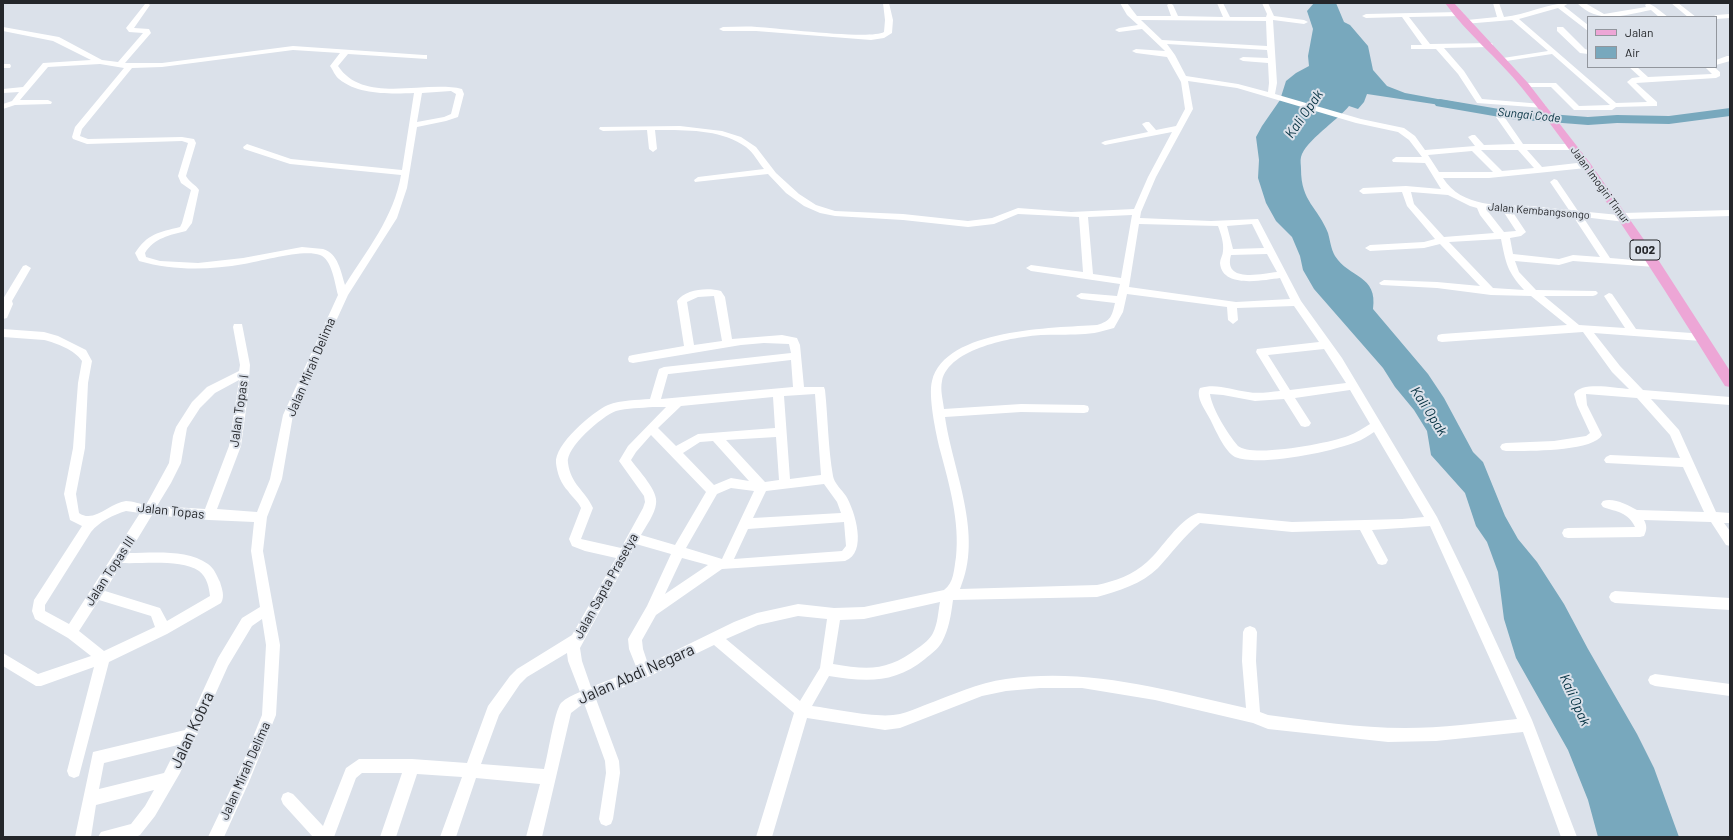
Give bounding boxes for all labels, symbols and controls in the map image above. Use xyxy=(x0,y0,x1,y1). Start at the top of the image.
legend xyxy=(1587,16,1717,68)
text: Jalan xyxy=(1625,25,1653,39)
text: Air xyxy=(1625,45,1640,59)
water label: Kali Opak xyxy=(1281,87,1327,141)
water label: Sungai Code xyxy=(1497,105,1561,125)
street label: Jalan Imogiri Timur xyxy=(1568,144,1632,226)
street label: Jalan Kembangsongo xyxy=(1488,200,1590,222)
road number: 002 xyxy=(1630,240,1660,260)
street label: Jalan Mirah Delima xyxy=(283,315,339,419)
street label: Jalan Topas I xyxy=(226,374,252,448)
water label: Kali Opak xyxy=(1407,383,1451,439)
street label: Jalan Topas xyxy=(137,500,205,522)
street label: Jalan Sapta Prasetya xyxy=(571,531,641,641)
street label: Jalan Topas III xyxy=(82,533,138,609)
street label: Jalan Abdi Negara xyxy=(575,640,697,708)
water label: Kali Opak xyxy=(1556,671,1594,729)
street label: Jalan Kobra xyxy=(166,689,218,771)
street label: Jalan Mirah Delima xyxy=(216,720,274,822)

